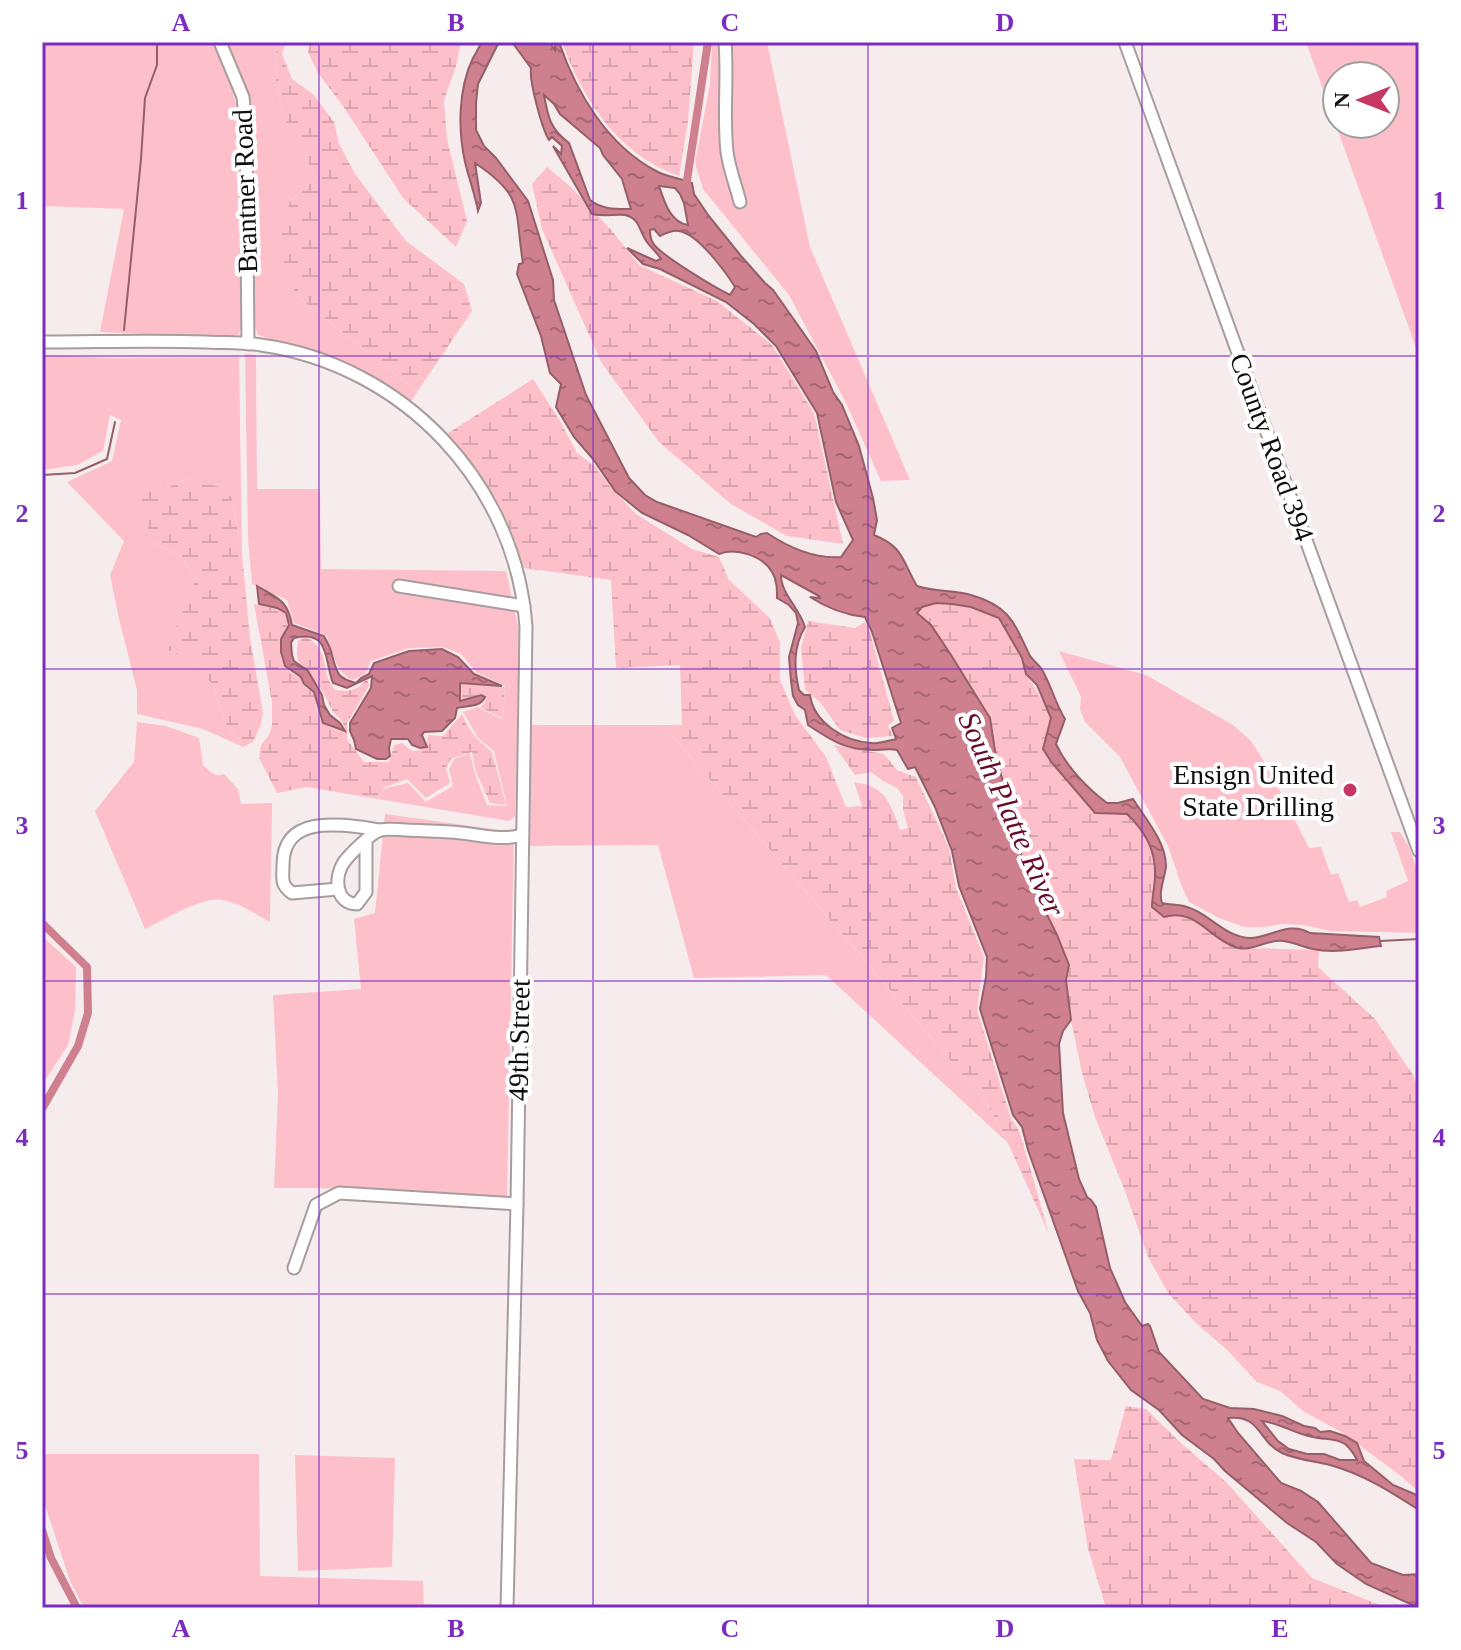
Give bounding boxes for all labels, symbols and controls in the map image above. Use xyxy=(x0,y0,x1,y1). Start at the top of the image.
text: A xyxy=(172,8,191,37)
text: B xyxy=(447,8,465,37)
text: C xyxy=(721,8,739,37)
text: D xyxy=(996,8,1014,37)
text: E xyxy=(1271,8,1289,37)
north arrow xyxy=(1321,60,1401,140)
text: N xyxy=(1329,92,1354,108)
street label: Brantner Road xyxy=(227,108,263,274)
text: 1 xyxy=(16,186,29,215)
text: 1 xyxy=(1433,186,1446,215)
street label: County Road 394 xyxy=(1224,349,1320,545)
text: 2 xyxy=(16,499,29,528)
text: 2 xyxy=(1433,499,1446,528)
water label: South Platte River xyxy=(952,707,1072,921)
place label: Ensign United State Drilling xyxy=(1173,759,1334,822)
marker: Ensign United State Drilling xyxy=(1341,781,1359,799)
text: 3 xyxy=(16,811,29,840)
text: 3 xyxy=(1433,811,1446,840)
street label: 49th Street xyxy=(502,978,536,1101)
text: 4 xyxy=(16,1123,29,1152)
text: 4 xyxy=(1433,1123,1446,1152)
text: 5 xyxy=(16,1436,29,1465)
text: 5 xyxy=(1433,1436,1446,1465)
text: A xyxy=(172,1614,191,1643)
text: B xyxy=(447,1614,465,1643)
text: C xyxy=(721,1614,739,1643)
text: D xyxy=(996,1614,1014,1643)
text: E xyxy=(1271,1614,1289,1643)

